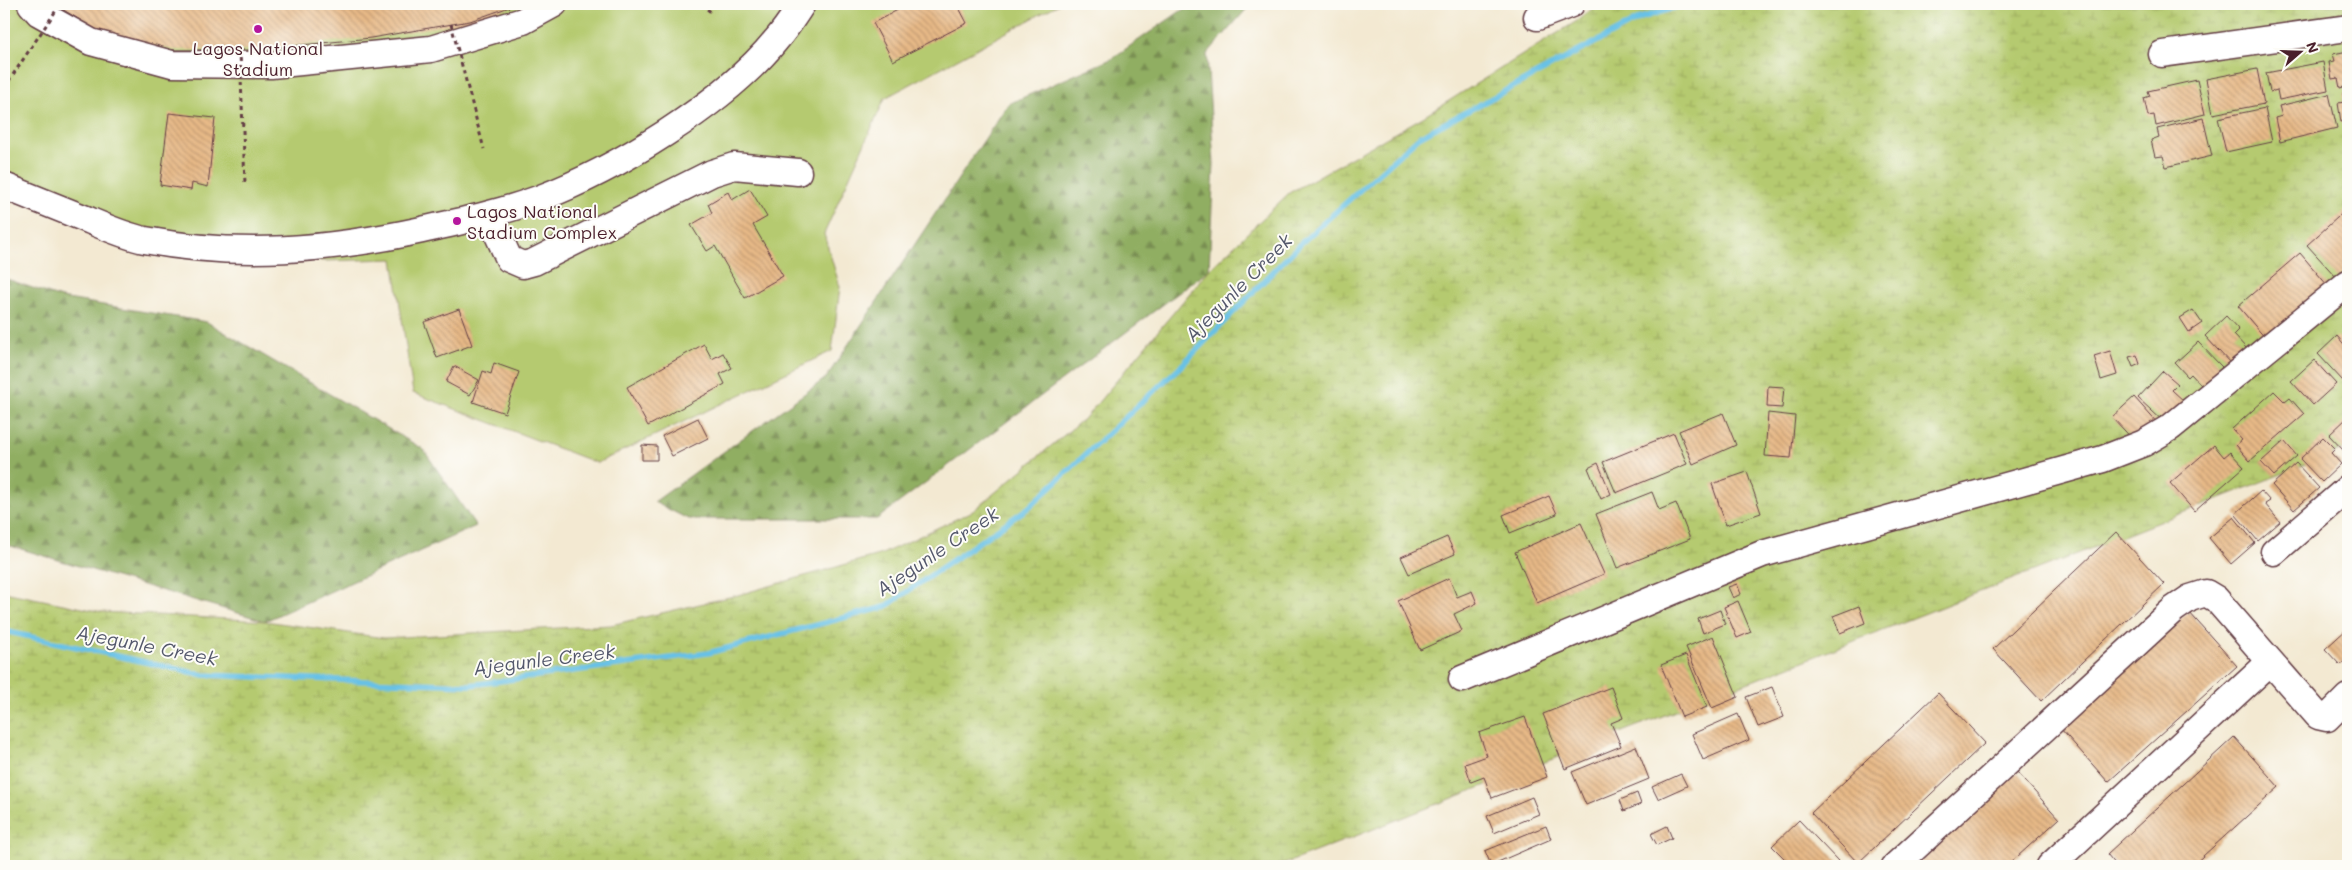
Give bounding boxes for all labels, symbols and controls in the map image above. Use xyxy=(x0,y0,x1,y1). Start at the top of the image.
marker: Lagos National Stadium xyxy=(252,23,264,35)
north arrow xyxy=(2274,28,2324,78)
place label: Lagos National Stadium xyxy=(193,36,323,81)
text: N xyxy=(2302,39,2323,56)
place label: Lagos National Stadium Complex xyxy=(467,199,617,244)
marker: Lagos National Stadium Complex xyxy=(451,215,463,227)
water label: Ajegunle Creek xyxy=(1179,227,1298,346)
water label: Ajegunle Creek xyxy=(871,500,1004,601)
water label: Ajegunle Creek xyxy=(75,619,220,671)
water label: Ajegunle Creek xyxy=(472,638,617,680)

